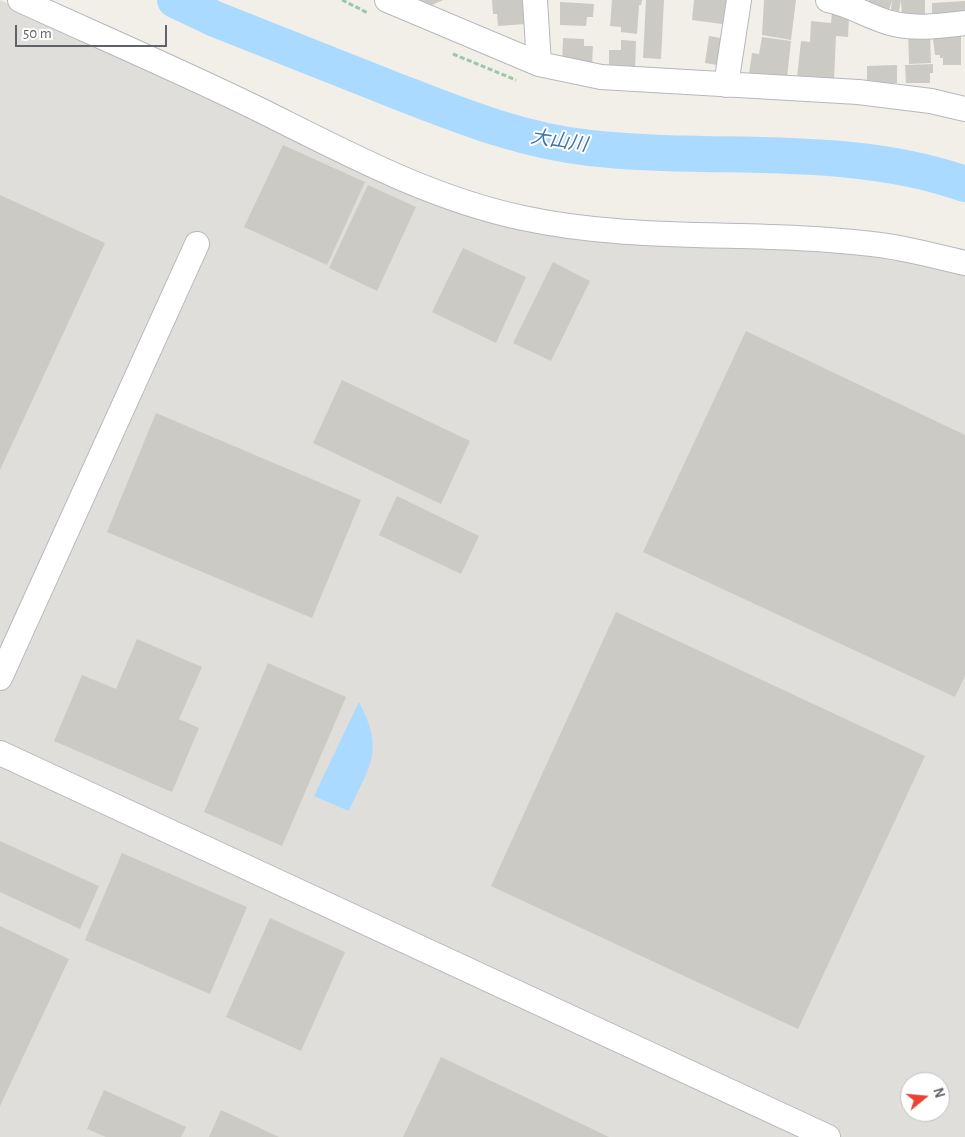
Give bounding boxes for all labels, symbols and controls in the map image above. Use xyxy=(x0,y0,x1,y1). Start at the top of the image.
scale bar xyxy=(18,15,170,47)
text: 50 m xyxy=(23,26,52,41)
water label: 大山川 xyxy=(529,125,589,157)
north arrow xyxy=(900,1072,950,1122)
text: N xyxy=(930,1086,947,1100)

